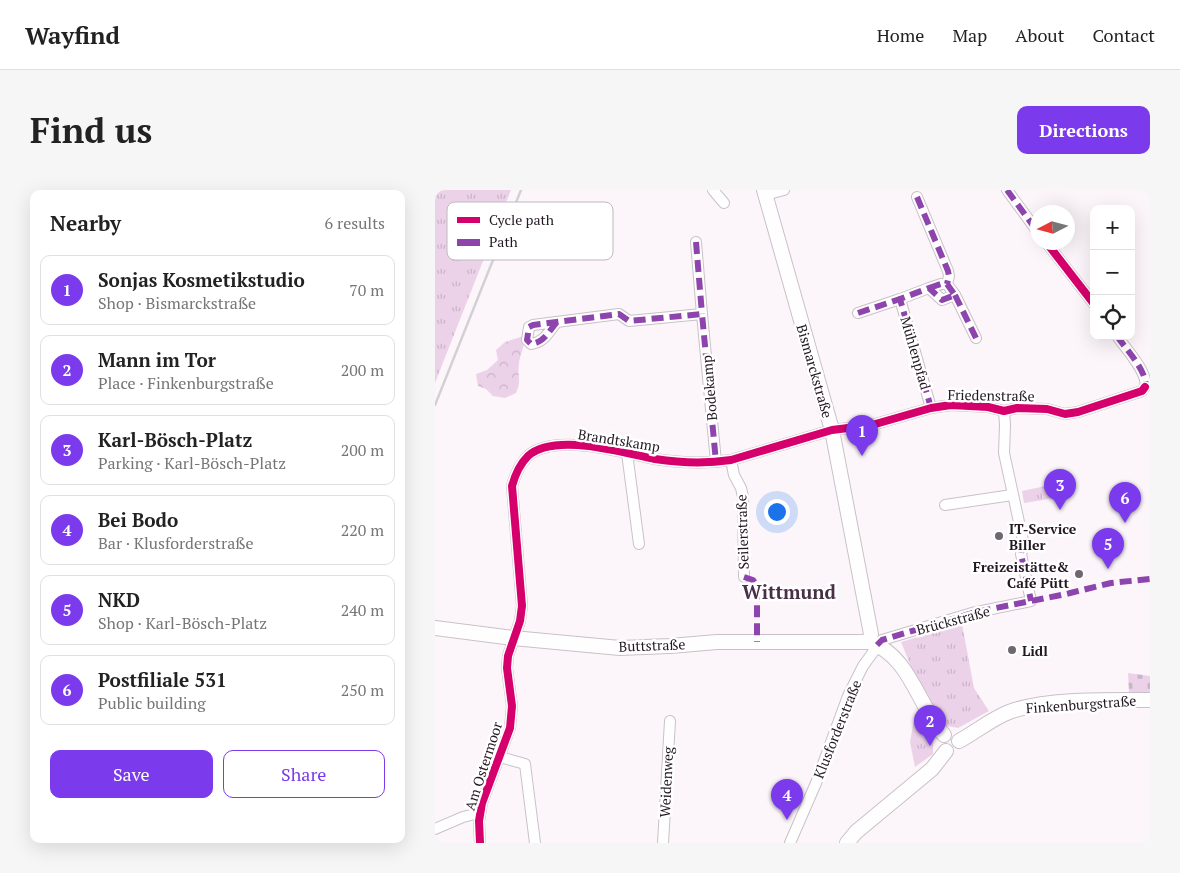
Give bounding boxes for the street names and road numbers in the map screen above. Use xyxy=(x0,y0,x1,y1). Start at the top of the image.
street label: Mühlenpfad xyxy=(896,314,936,392)
street label: Bismarckstraße xyxy=(793,322,837,420)
street label: Bodekamp xyxy=(697,354,721,421)
street label: Friedenstraße xyxy=(947,385,1035,405)
street label: Brandtskamp xyxy=(577,424,661,456)
street label: Seilerstraße xyxy=(731,494,753,570)
street label: Brückstraße xyxy=(914,601,992,639)
street label: Buttstraße xyxy=(618,634,686,656)
street label: Klusforderstraße xyxy=(809,677,865,781)
street label: Finkenburgstraße xyxy=(1025,691,1137,717)
street label: Am Ostermoor xyxy=(460,719,506,813)
street label: Weidenweg xyxy=(655,745,677,818)

